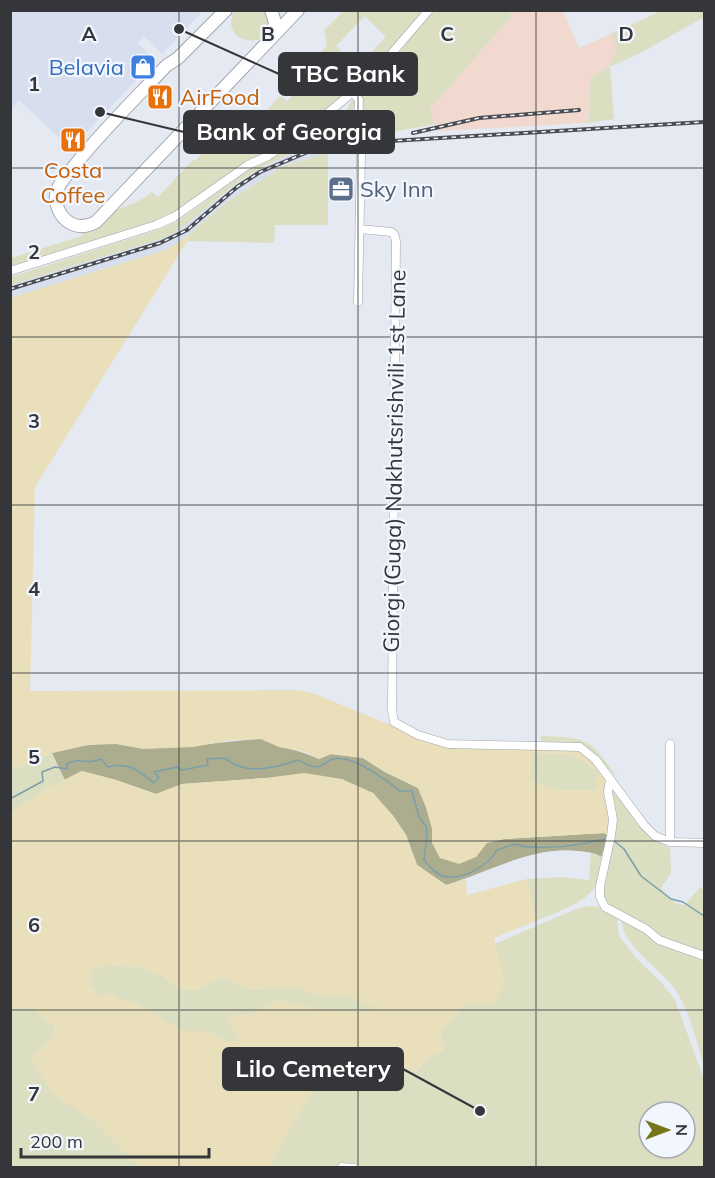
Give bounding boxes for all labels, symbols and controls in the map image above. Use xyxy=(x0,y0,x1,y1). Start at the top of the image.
text: A xyxy=(82,21,97,46)
text: B xyxy=(261,21,275,46)
text: C xyxy=(440,21,454,46)
text: D xyxy=(618,21,634,46)
shop icon: Belavia xyxy=(128,52,158,82)
place label: Belavia xyxy=(49,53,124,81)
callout: TBC Bank xyxy=(279,53,417,95)
text: TBC Bank xyxy=(291,58,406,88)
text: 1 xyxy=(28,71,40,96)
restaurant icon: AirFood xyxy=(145,82,175,112)
place label: AirFood xyxy=(180,83,260,111)
callout: Bank of Georgia xyxy=(184,111,394,153)
text: Bank of Georgia xyxy=(196,116,382,146)
restaurant icon: Costa Coffee xyxy=(58,125,88,155)
place label: Costa Coffee xyxy=(41,156,105,209)
office icon: Sky Inn xyxy=(326,174,356,204)
place label: Sky Inn xyxy=(360,175,434,203)
text: 2 xyxy=(28,239,40,264)
street label: Giorgi (Guga) Nakhutsrishvili 1st Lane xyxy=(377,269,411,653)
text: 3 xyxy=(28,408,40,433)
text: 4 xyxy=(28,576,40,601)
text: 5 xyxy=(28,744,40,769)
text: 6 xyxy=(28,912,40,937)
callout: Lilo Cemetery xyxy=(223,1048,403,1090)
text: Lilo Cemetery xyxy=(235,1053,392,1083)
text: 7 xyxy=(28,1081,40,1106)
north arrow xyxy=(637,1100,697,1160)
scale bar xyxy=(21,1121,208,1159)
text: N xyxy=(672,1124,692,1136)
text: 200 m xyxy=(30,1130,83,1153)

